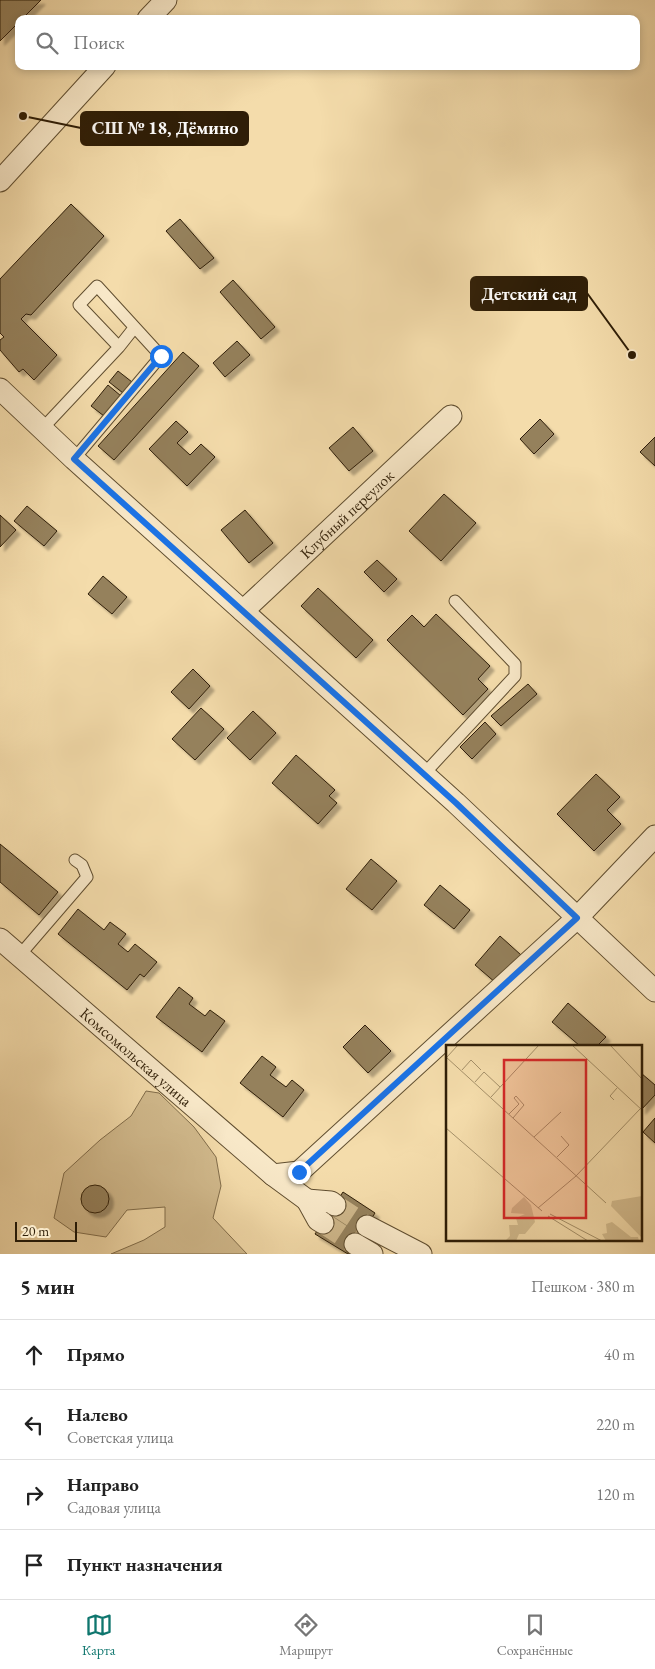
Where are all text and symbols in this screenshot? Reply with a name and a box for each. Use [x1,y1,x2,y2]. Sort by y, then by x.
search box [15,15,640,70]
icon: search [33,29,61,57]
text: Поиск [73,30,125,55]
callout: СШ № 18, Дёмино [81,112,248,145]
text: СШ № 18, Дёмино [92,116,238,139]
callout: Детский сад [471,277,587,310]
text: Детский сад [481,282,577,305]
route start [150,345,173,368]
street label: Клубный переулок [295,465,399,563]
street label: Комсомольская улица [75,1003,197,1112]
inset map [446,1045,642,1242]
route end [288,1161,311,1184]
scale bar [15,1219,78,1242]
text: 20 m [22,1222,49,1240]
text: 5 мин [20,1273,75,1300]
text: Пешком · 380 m [531,1276,635,1297]
icon: ahead [20,1341,48,1369]
text: Прямо [67,1342,125,1367]
text: 40 m [604,1344,635,1365]
text: Налево [67,1402,128,1427]
icon: left [20,1411,48,1439]
text: 220 m [596,1414,635,1435]
text: Советская улица [67,1427,174,1448]
text: Направо [67,1472,139,1497]
icon: right [20,1481,48,1509]
text: 120 m [596,1484,635,1505]
text: Садовая улица [67,1497,161,1518]
icon: arrive [20,1551,48,1579]
text: Пункт назначения [67,1552,223,1577]
tab: Карта [82,1611,115,1659]
tab: Маршрут [279,1611,333,1659]
tab: Сохранённые [497,1611,573,1659]

